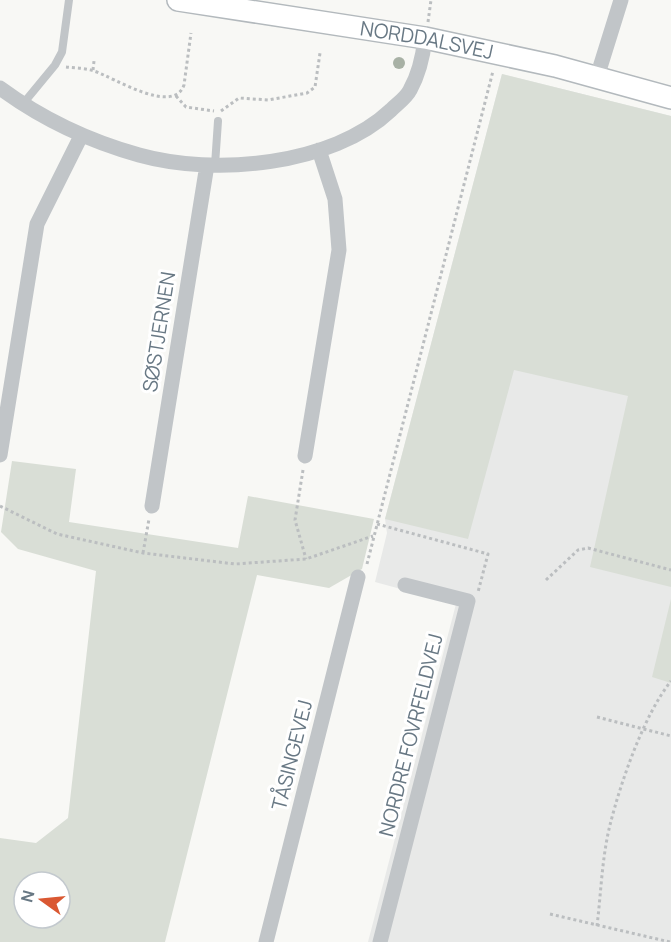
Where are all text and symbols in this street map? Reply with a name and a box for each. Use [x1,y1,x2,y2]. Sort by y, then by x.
street label: NORDDALSVEJ [358,14,496,65]
street label: SØSTJERNEN [136,270,181,394]
street label: NORDRE FOVRFELDVEJ [372,631,449,839]
street label: TÅSINGEVEJ [265,697,318,813]
north arrow [12,870,72,930]
text: N [15,888,40,905]

